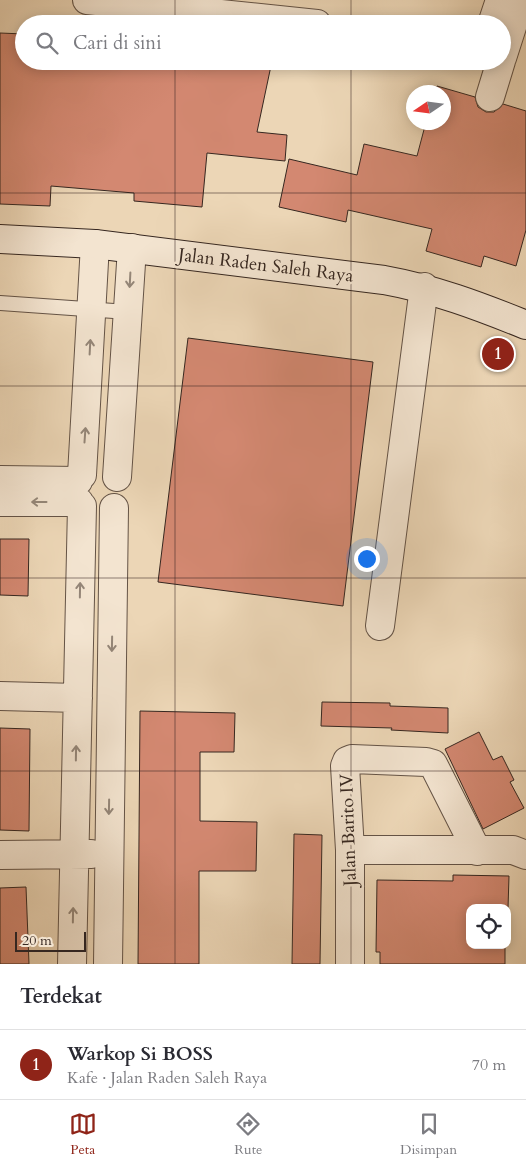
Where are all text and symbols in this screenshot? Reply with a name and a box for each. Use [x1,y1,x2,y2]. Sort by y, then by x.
search box [15,15,511,70]
icon: search [33,29,61,57]
text: Cari di sini [73,30,162,56]
north arrow [406,85,451,130]
street label: Jalan Raden Saleh Raya [174,242,355,289]
one-way arrow [125,271,134,287]
pin: 1 [482,335,514,373]
one-way arrow [86,339,95,355]
one-way arrow [80,428,89,444]
one-way arrow [32,497,48,507]
your location [354,546,380,572]
one-way arrow [75,583,85,599]
one-way arrow [107,636,117,652]
one-way arrow [72,745,81,761]
street label: Jalan Barito IV [334,773,363,890]
one-way arrow [104,798,114,814]
map controls [466,904,511,949]
button: locate [466,904,511,949]
one-way arrow [68,908,78,924]
scale bar [15,929,86,952]
text: 20 m [22,931,52,950]
text: Terdekat [20,982,102,1011]
text: Warkop Si BOSS [67,1041,213,1067]
text: 1 [32,1054,40,1076]
text: 70 m [472,1054,506,1076]
text: Kafe · Jalan Raden Saleh Raya [67,1067,267,1089]
tab: Peta [69,1110,97,1159]
tab: Rute [234,1110,262,1159]
tab: Disimpan [400,1110,457,1159]

